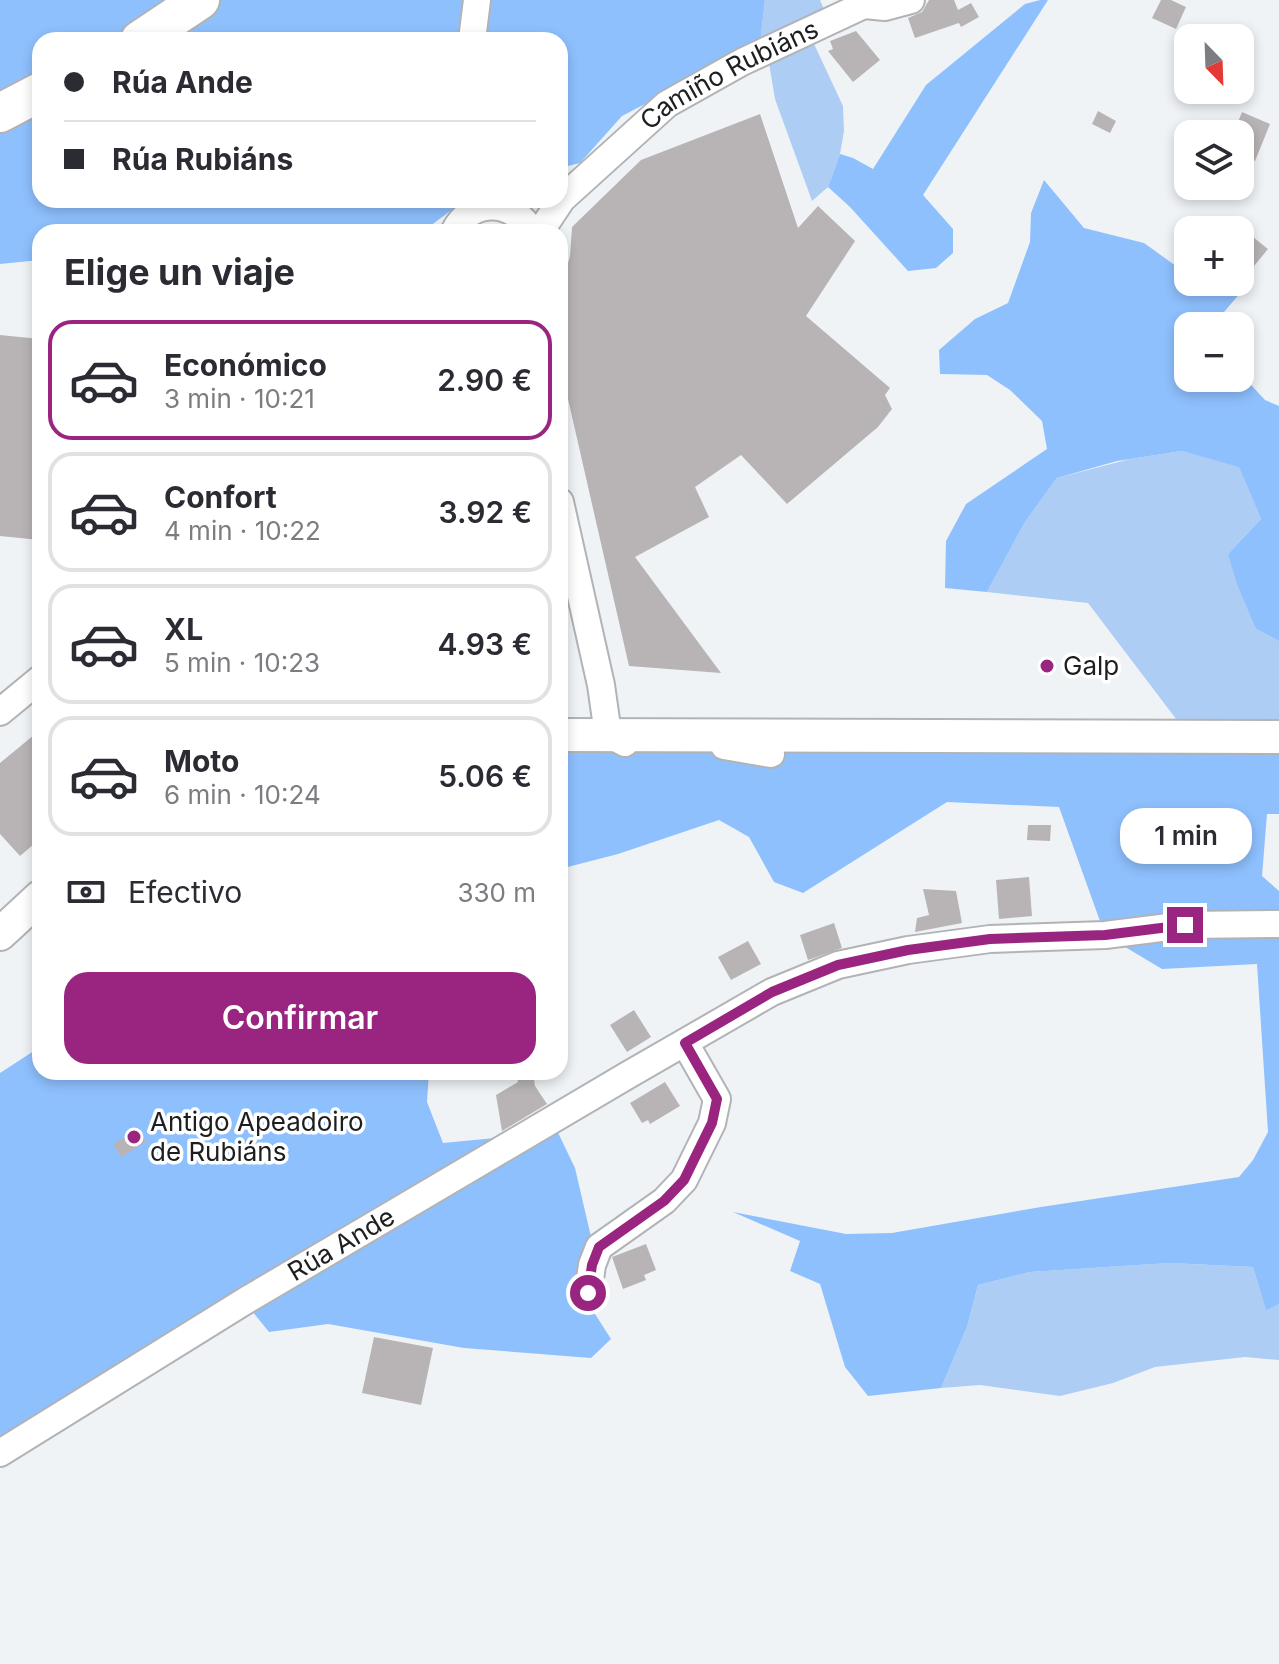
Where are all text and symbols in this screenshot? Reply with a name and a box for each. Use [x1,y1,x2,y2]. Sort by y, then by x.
street label: Camiño Rubiáns [633,13,823,136]
north arrow [1174,24,1254,104]
map controls [1174,24,1254,392]
text: Rúa Ande [112,64,253,100]
button: layers [1174,120,1254,200]
text: Rúa Rubiáns [112,141,293,177]
button: + [1174,216,1254,296]
text: Elige un viaje [64,250,295,294]
button: − [1174,312,1254,392]
icon: car [68,344,140,416]
text: Económico [164,347,327,383]
text: 2.90 € [437,362,532,398]
text: 3 min · 10:21 [164,383,315,414]
icon: car [68,476,140,548]
text: Confort [164,479,277,515]
text: 3.92 € [439,494,532,530]
text: 4 min · 10:22 [164,515,321,546]
icon: car [68,608,140,680]
text: XL [164,611,203,647]
text: 4.93 € [438,626,532,662]
text: 5 min · 10:23 [164,647,320,678]
place label: Galp [1063,650,1119,681]
marker: Galp [1038,657,1056,675]
icon: car [68,740,140,812]
text: Moto [164,743,239,779]
text: 5.06 € [438,758,532,794]
text: 6 min · 10:24 [164,779,321,810]
callout: 1 min [1119,809,1251,865]
text: 1 min [1154,820,1218,851]
icon: cash [64,870,108,914]
text: Efectivo [128,874,242,910]
text: 330 m [457,877,536,908]
route end [1167,907,1203,943]
button: Confirmar [64,972,536,1064]
place label: Antigo Apeadoiro de Rubiáns [150,1106,364,1167]
marker: Antigo Apeadoiro de Rubiáns [125,1128,143,1146]
street label: Rúa Ande [282,1200,400,1287]
route start [570,1275,606,1311]

